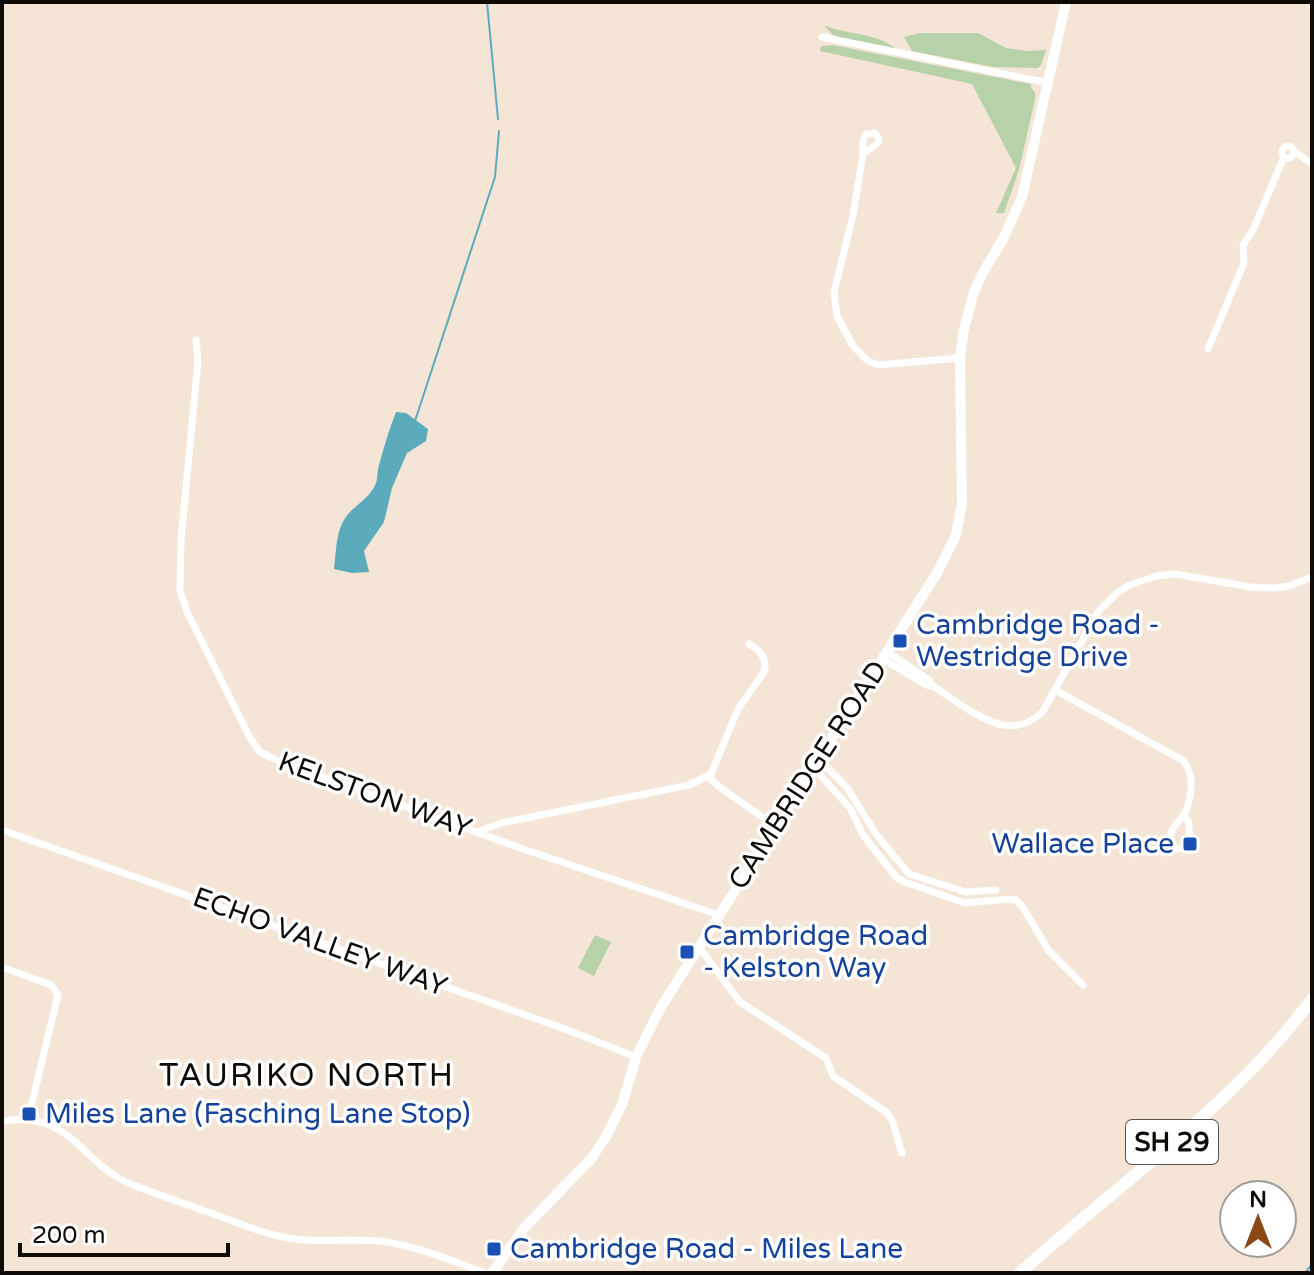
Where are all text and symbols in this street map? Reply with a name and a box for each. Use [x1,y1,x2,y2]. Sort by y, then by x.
place label: Cambridge Road - Westridge Drive [916,608,1160,674]
marker: Cambridge Road - Westridge Drive [891,632,909,650]
street label: CAMBRIDGE ROAD [721,654,895,896]
street label: KELSTON WAY [274,744,476,846]
place label: Wallace Place [991,827,1174,861]
marker: Wallace Place [1181,835,1199,853]
street label: ECHO VALLEY WAY [188,880,452,1004]
place label: Cambridge Road - Kelston Way [703,919,928,985]
marker: Cambridge Road - Kelston Way [678,943,696,961]
district label: TAURIKO NORTH [159,1057,455,1095]
place label: Miles Lane (Fasching Lane Stop) [45,1097,471,1131]
marker: Miles Lane (Fasching Lane Stop) [20,1105,38,1123]
road number: SH 29 [1126,1120,1218,1164]
north arrow [1218,1179,1298,1259]
text: N [1249,1187,1267,1213]
scale bar [20,1207,228,1257]
text: 200 m [32,1221,106,1250]
place label: Cambridge Road - Miles Lane [510,1232,903,1266]
marker: Cambridge Road - Miles Lane [485,1240,503,1258]

